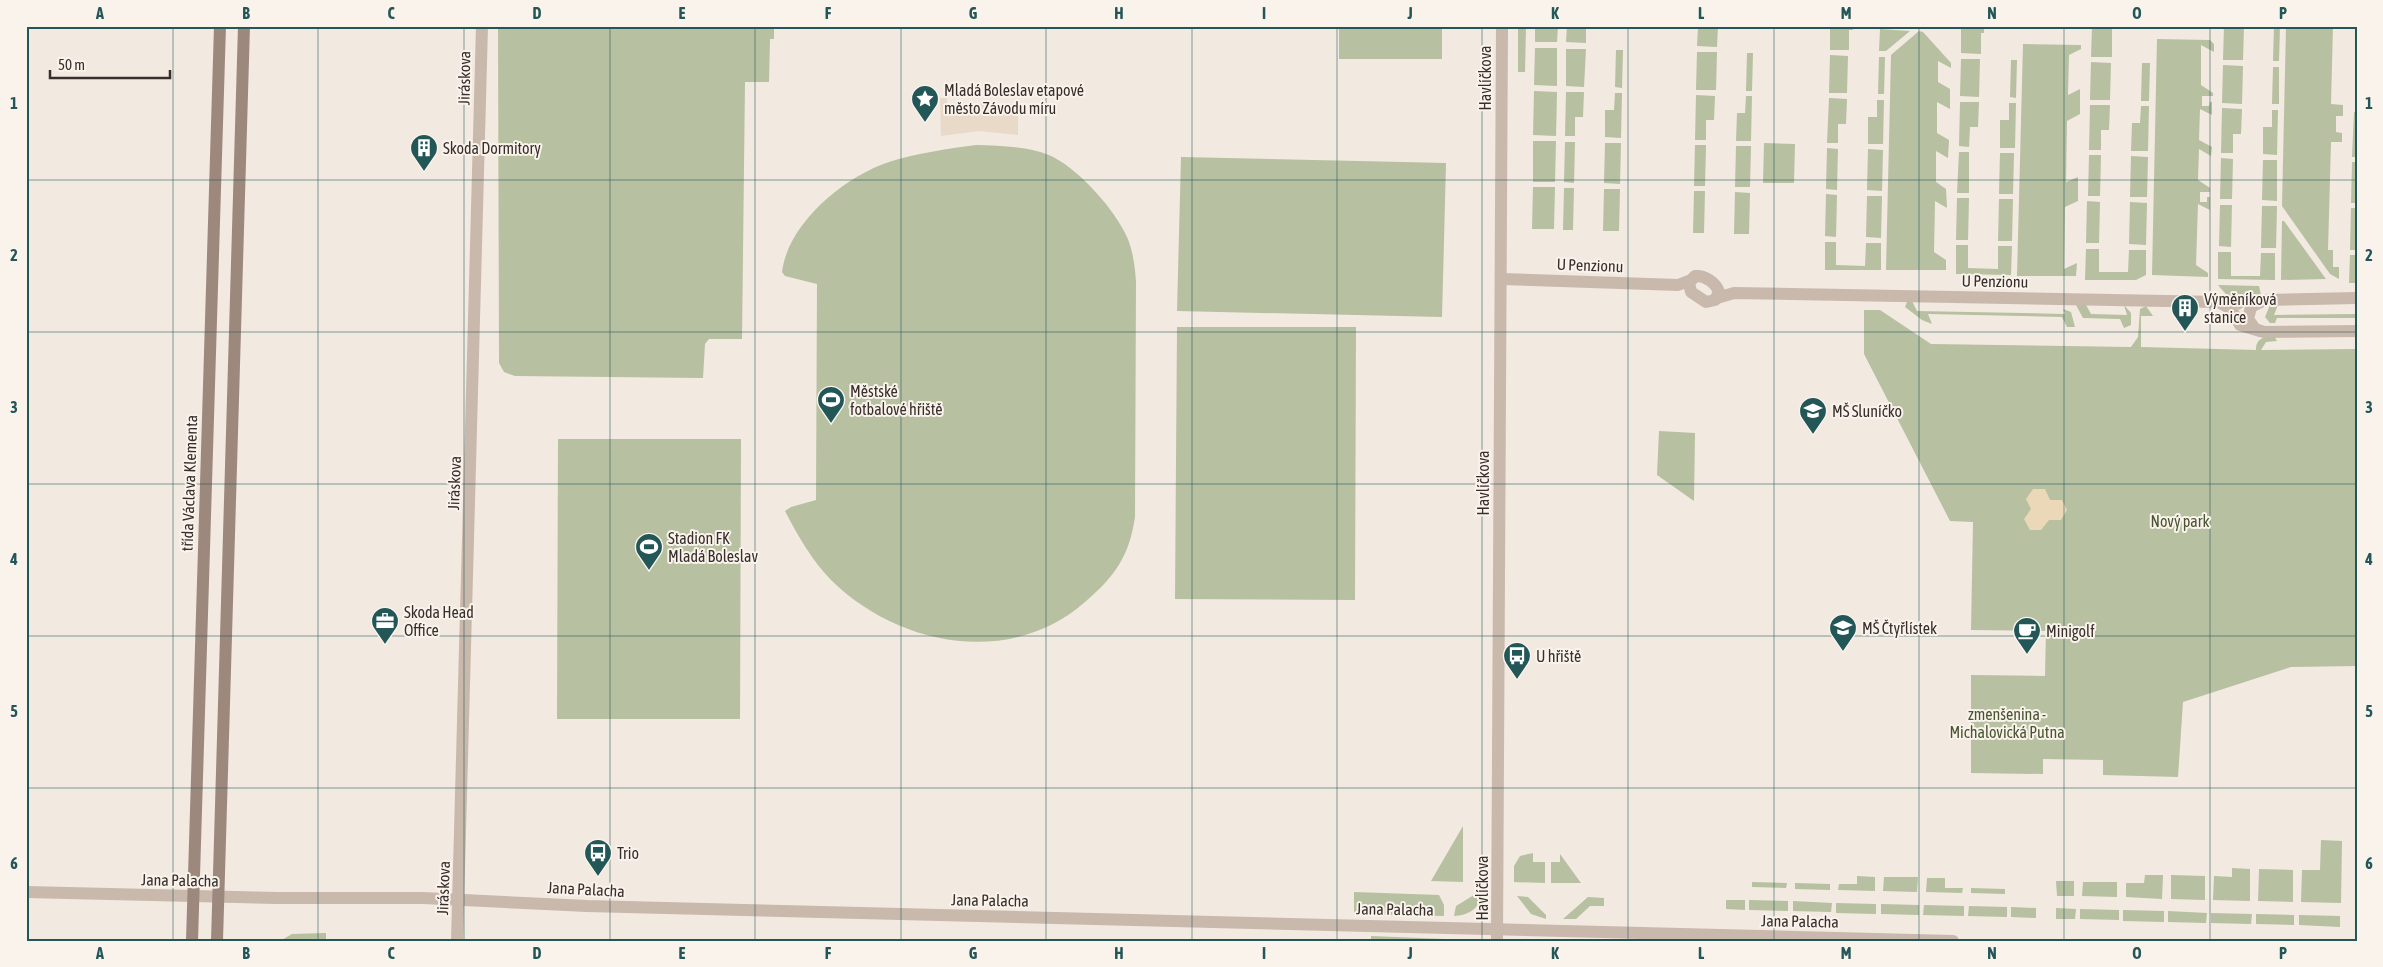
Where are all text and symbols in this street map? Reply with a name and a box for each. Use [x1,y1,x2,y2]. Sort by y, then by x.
text: A [95,4,104,22]
text: B [242,4,250,22]
text: C [387,4,395,22]
text: D [533,4,542,22]
text: E [679,4,686,22]
text: F [825,4,832,22]
text: G [969,4,978,22]
text: H [1114,4,1124,22]
text: I [1262,4,1266,22]
text: J [1406,4,1413,22]
text: K [1551,4,1559,22]
text: L [1698,4,1705,22]
text: M [1841,4,1851,22]
text: N [1987,4,1997,22]
text: O [2132,4,2142,22]
text: P [2279,4,2287,22]
street label: Havlíčkova [1476,45,1494,111]
scale bar [50,48,170,80]
street label: Jiráskova [455,51,473,105]
text: 50 m [58,56,85,73]
place label: Mladá Boleslav etapové město Závodu míru [944,81,1084,117]
place icon: Mladá Boleslav etapové město Závodu míru [910,84,940,123]
text: 1 [10,94,18,112]
text: 1 [2365,94,2373,112]
building icon: Skoda Dormitory [409,133,439,172]
place label: Skoda Dormitory [443,139,541,158]
text: 2 [10,246,18,264]
text: 2 [2365,246,2373,264]
street label: U Penzionu [1556,255,1624,275]
street label: U Penzionu [1961,271,2029,291]
place label: Výměníková stanice [2204,290,2277,326]
building icon: Výměníková stanice [2170,293,2200,332]
place label: Městské fotbalové hřiště [850,382,942,418]
sports icon: Městské fotbalové hřiště [816,385,846,424]
school or university icon: MŠ Sluníčko [1798,396,1828,435]
text: 3 [10,398,18,416]
text: 3 [2365,398,2373,416]
place label: MŠ Sluníčko [1832,402,1902,420]
street label: třída Václava Klementa [178,414,200,552]
street label: Havlíčkova [1474,450,1492,516]
street label: Jiráskova [444,456,464,510]
park label: Nový park [2151,512,2209,531]
place label: Stadion FK Mladá Boleslav [668,529,758,565]
sports icon: Stadion FK Mladá Boleslav [634,532,664,571]
text: 4 [9,550,18,568]
text: 4 [2364,550,2373,568]
place label: Skoda Head Office [404,603,474,639]
office icon: Skoda Head Office [370,606,400,645]
school or university icon: MŠ Čtyřlístek [1828,613,1858,652]
cafe icon: Minigolf [2012,616,2042,655]
place label: MŠ Čtyřlístek [1862,619,1937,638]
place label: Minigolf [2046,622,2095,641]
bus stop icon: U hřiště [1502,641,1532,680]
place label: U hřiště [1536,647,1581,665]
text: 5 [10,702,18,720]
text: 5 [2365,702,2373,720]
park label: zmenšenina - Michalovická Putna [1949,705,2065,741]
bus stop icon: Trio [583,838,613,877]
place label: Trio [617,844,639,862]
text: 6 [10,854,18,872]
text: 6 [2365,854,2373,872]
street label: Havlíčkova [1473,855,1491,921]
street label: Jiráskova [433,861,453,915]
street label: Jana Palacha [141,870,219,890]
street label: Jana Palacha [547,878,625,900]
street label: Jana Palacha [951,890,1029,910]
street label: Jana Palacha [1356,899,1434,919]
street label: Jana Palacha [1761,911,1839,931]
text: A [95,944,104,962]
text: B [242,944,250,962]
text: C [387,944,395,962]
text: D [533,944,542,962]
text: E [679,944,686,962]
text: F [825,944,832,962]
text: G [969,944,978,962]
text: H [1114,944,1124,962]
text: I [1262,944,1266,962]
text: J [1406,944,1413,962]
text: K [1551,944,1559,962]
text: L [1698,944,1705,962]
text: M [1841,944,1851,962]
text: N [1987,944,1997,962]
text: O [2132,944,2142,962]
text: P [2279,944,2287,962]

